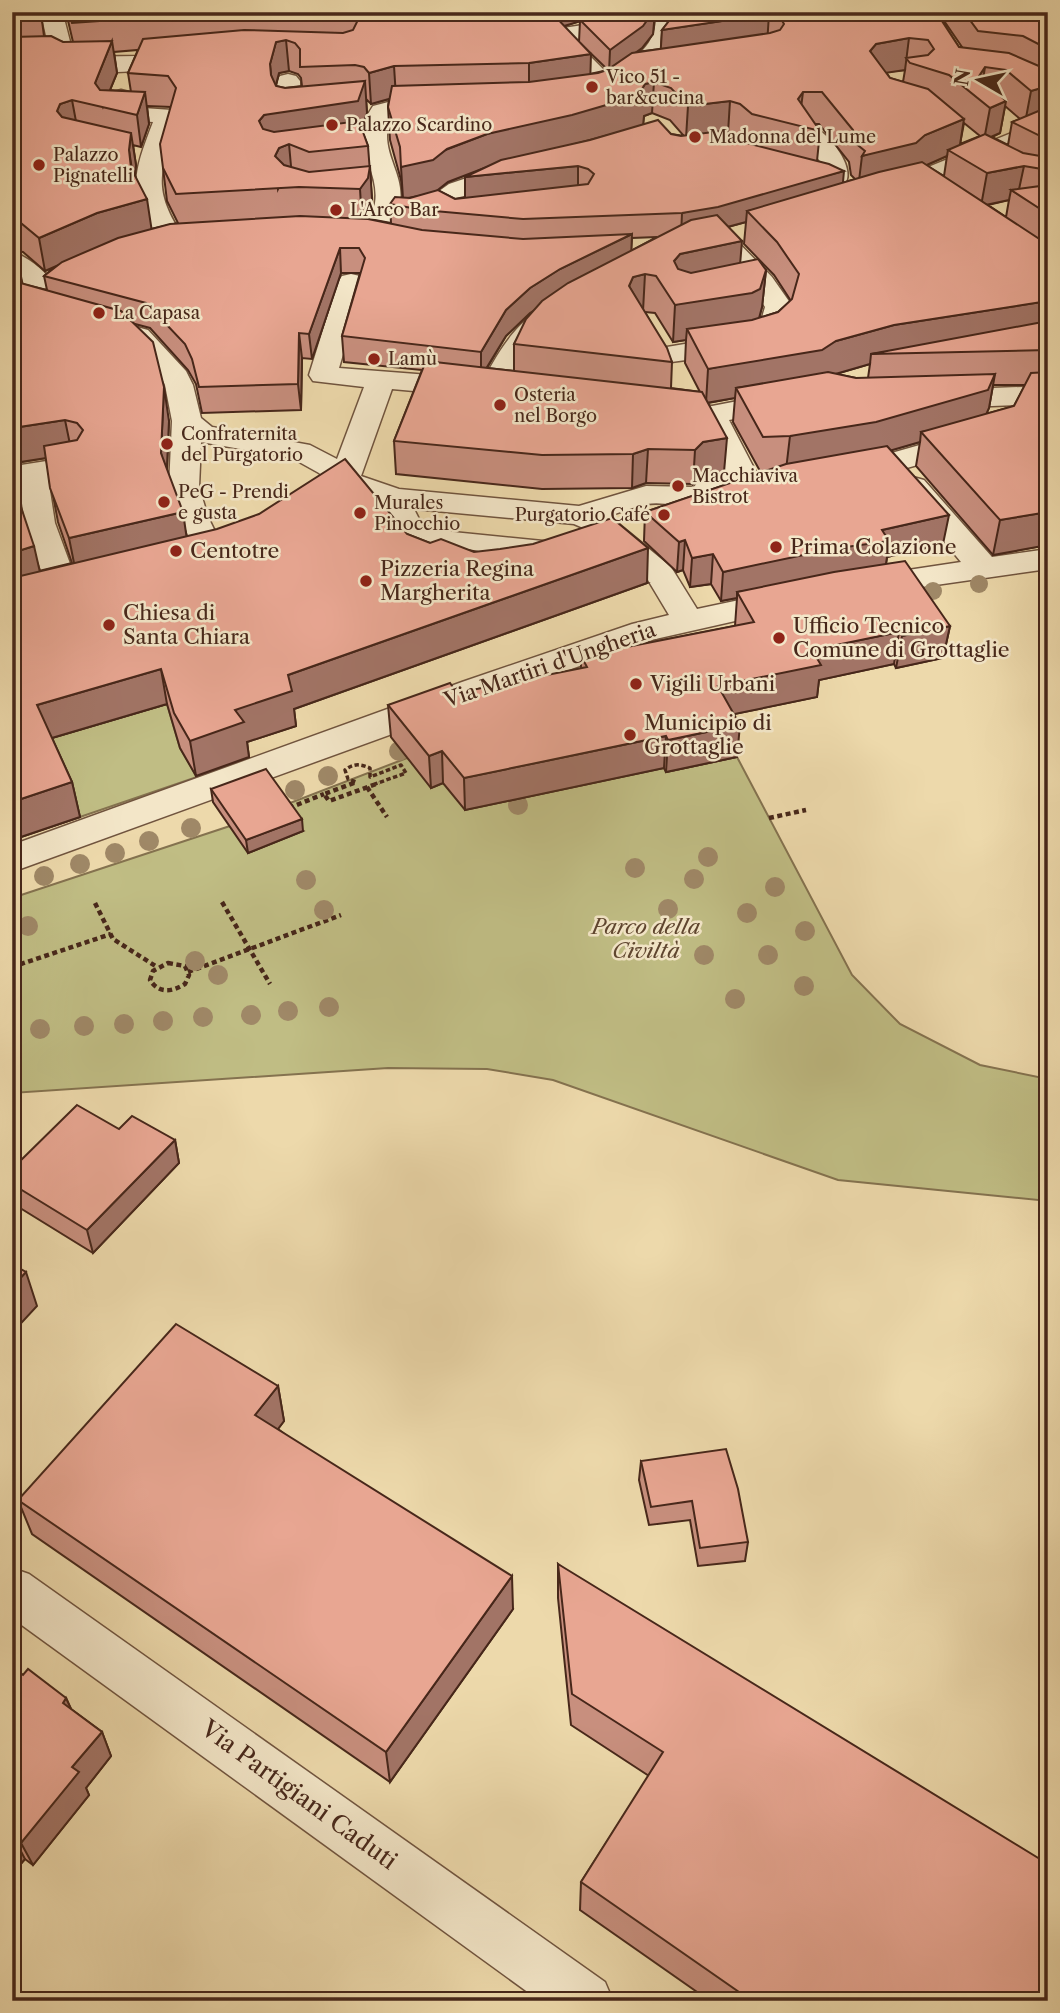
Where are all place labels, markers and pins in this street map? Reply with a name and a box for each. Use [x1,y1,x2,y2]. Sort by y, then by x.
place label: Vico 51 - bar&cucina [605,66,705,109]
marker: Vico 51 - bar&cucina [584,79,600,95]
place label: Palazzo Scardino [346,114,492,136]
marker: Palazzo Scardino [324,117,340,133]
place label: Madonna del Lume [709,126,876,148]
marker: Madonna del Lume [687,129,703,145]
place label: Palazzo Pignatelli [53,144,134,187]
marker: Palazzo Pignatelli [31,157,47,173]
place label: L'Arco Bar [350,199,439,221]
marker: L'Arco Bar [328,202,344,218]
place label: La Capasa [113,302,201,324]
marker: La Capasa [91,305,107,321]
place label: Lamù [388,348,437,370]
marker: Lamù [366,351,382,367]
place label: Osteria nel Borgo [514,384,597,427]
marker: Osteria nel Borgo [492,397,508,413]
place label: Confraternita del Purgatorio [181,423,303,466]
marker: Confraternita del Purgatorio [159,436,175,452]
place label: Macchiaviva Bistrot [692,465,798,508]
marker: Macchiaviva Bistrot [670,478,686,494]
place label: PeG - Prendi e gusta [178,481,289,524]
place label: Murales Pinocchio [374,492,460,535]
marker: PeG - Prendi e gusta [156,494,172,510]
place label: Purgatorio Café [515,504,650,526]
marker: Murales Pinocchio [352,505,368,521]
marker: Purgatorio Café [656,507,672,523]
place label: Prima Colazione [790,534,956,559]
place label: Centotre [190,538,279,563]
marker: Prima Colazione [768,539,784,555]
marker: Centotre [168,543,184,559]
place label: Pizzeria Regina Margherita [380,556,535,605]
marker: Pizzeria Regina Margherita [358,573,374,589]
place label: Chiesa di Santa Chiara [123,600,251,649]
place label: Ufficio Tecnico Comune di Grottaglie [793,613,1010,662]
marker: Chiesa di Santa Chiara [101,617,117,633]
marker: Ufficio Tecnico Comune di Grottaglie [771,630,787,646]
place label: Vigili Urbani [649,671,775,696]
marker: Vigili Urbani [628,676,644,692]
place label: Municipio di Grottaglie [644,710,772,759]
marker: Municipio di Grottaglie [622,727,638,743]

